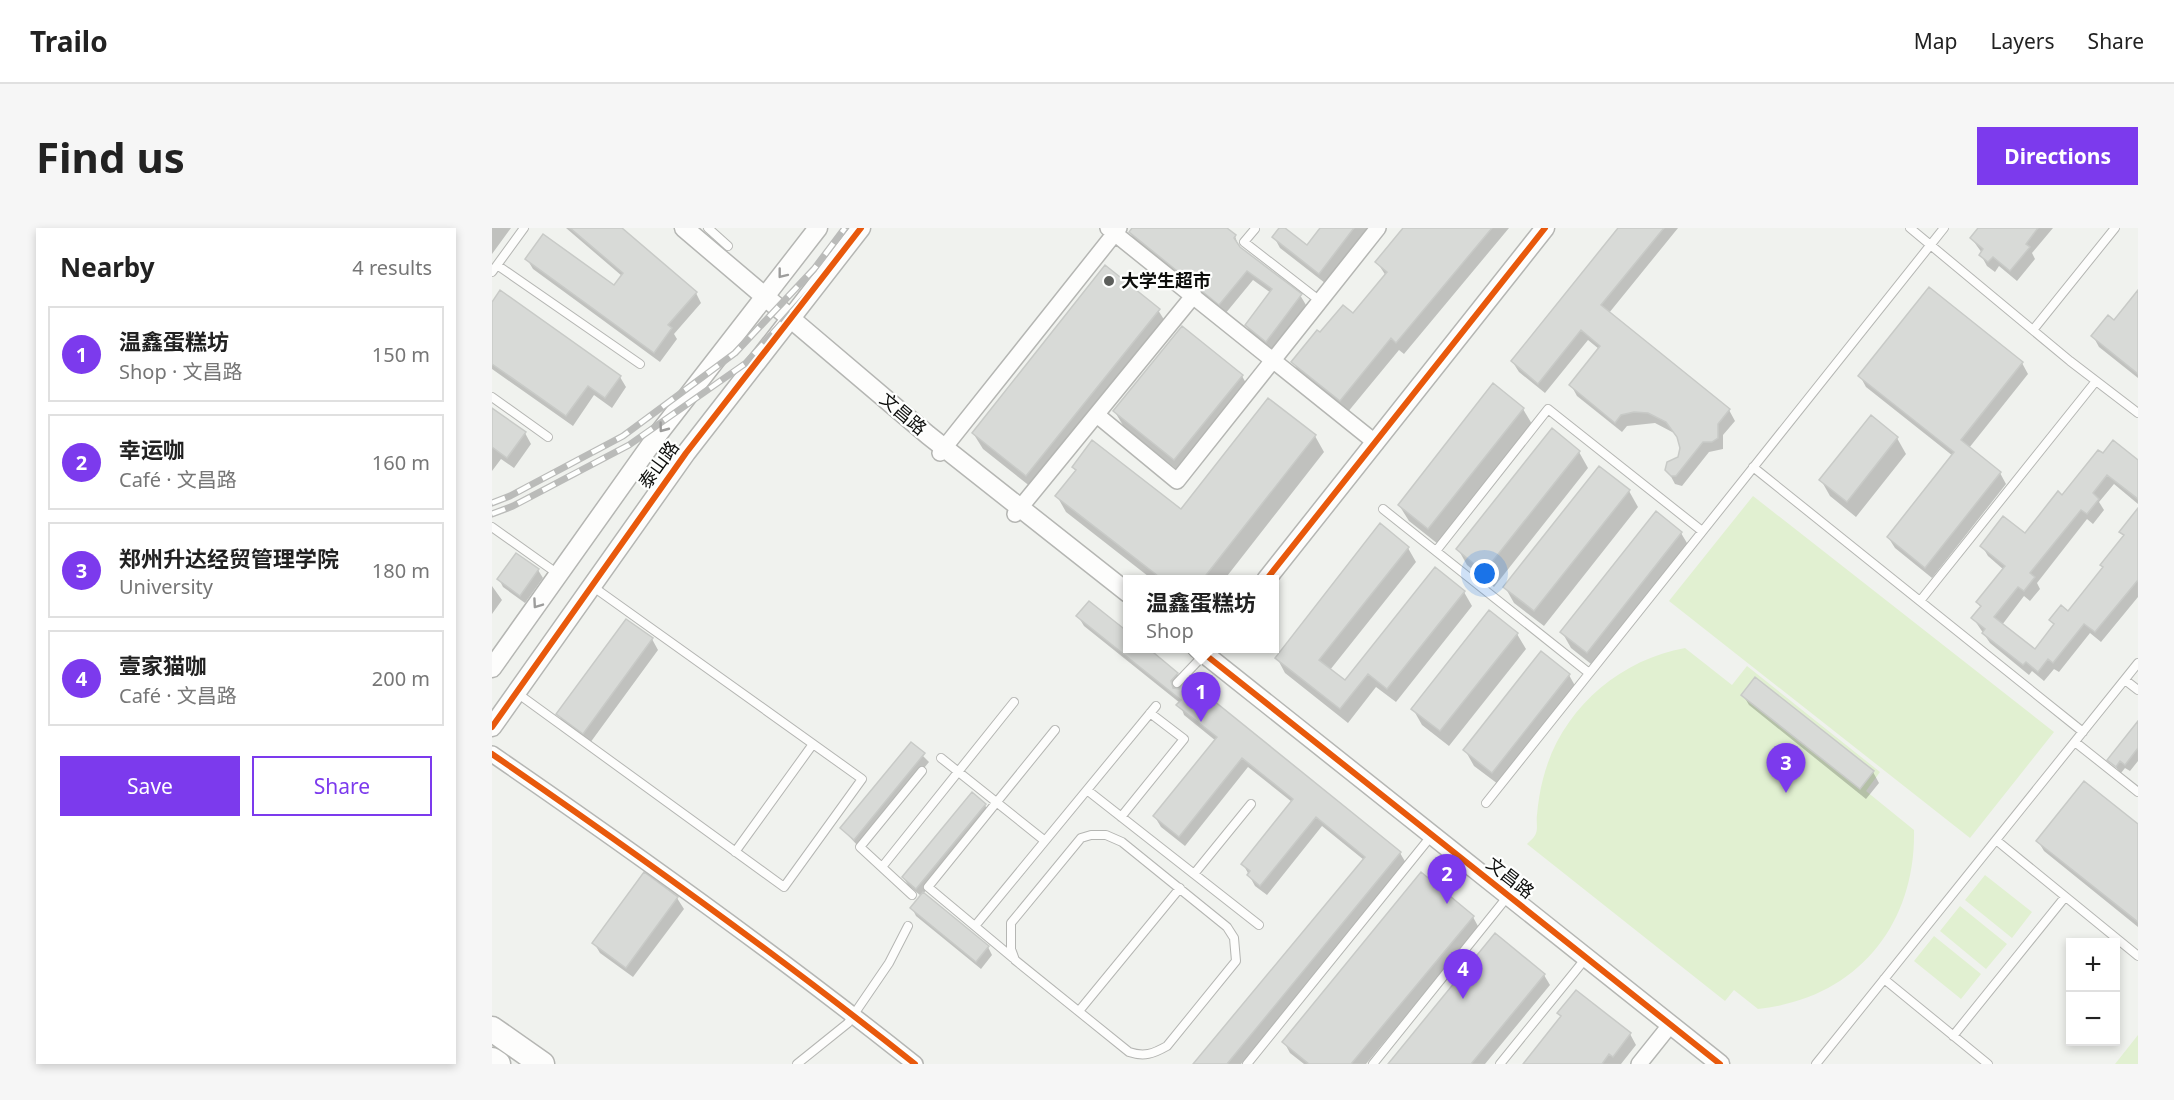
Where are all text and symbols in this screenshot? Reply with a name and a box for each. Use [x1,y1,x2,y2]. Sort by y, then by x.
text: Trailo [30,22,108,60]
text: Map [1914,27,1958,55]
text: Layers [1991,27,2055,55]
text: Share [2088,27,2144,55]
button: Directions [1977,127,2138,185]
text: Find us [36,128,185,185]
text: Nearby [60,249,155,285]
text: 4 results [352,254,432,281]
one-way arrow [779,267,790,278]
place label: 大学生超市 [1121,268,1211,292]
marker: 大学生超市 [1102,274,1116,288]
text: 温鑫蛋糕坊 [119,326,229,356]
text: 1 [76,341,87,368]
text: 150 m [372,341,430,368]
text: Shop · 文昌路 [119,358,243,385]
street label: 文昌路 [875,387,932,440]
one-way arrow [659,422,670,433]
text: 幸运咖 [119,434,185,464]
street label: 泰山路 [633,436,684,493]
text: 2 [76,449,87,476]
text: 160 m [372,449,430,476]
text: Café · 文昌路 [119,466,237,493]
text: 郑州升达经贸管理学院 [119,543,339,573]
text: 3 [76,557,87,584]
text: 180 m [372,557,430,584]
your location [1470,559,1499,588]
text: University [119,573,213,600]
popup [1123,575,1279,653]
text: 温鑫蛋糕坊 [1146,587,1256,617]
one-way arrow [533,597,544,608]
text: Shop [1146,617,1194,644]
text: 壹家猫咖 [119,650,207,680]
text: 4 [76,665,87,692]
text: 200 m [372,665,430,692]
pin: 1 [1182,672,1220,722]
text: Café · 文昌路 [119,682,237,709]
pin: 3 [1766,744,1806,793]
button: Save [60,756,240,816]
button: Share [252,756,432,816]
street label: 文昌路 [1482,851,1539,903]
pin: 2 [1428,854,1466,904]
map controls [2066,938,2120,1046]
button: + [2066,938,2120,992]
pin: 4 [1444,950,1482,999]
button: − [2066,992,2120,1046]

